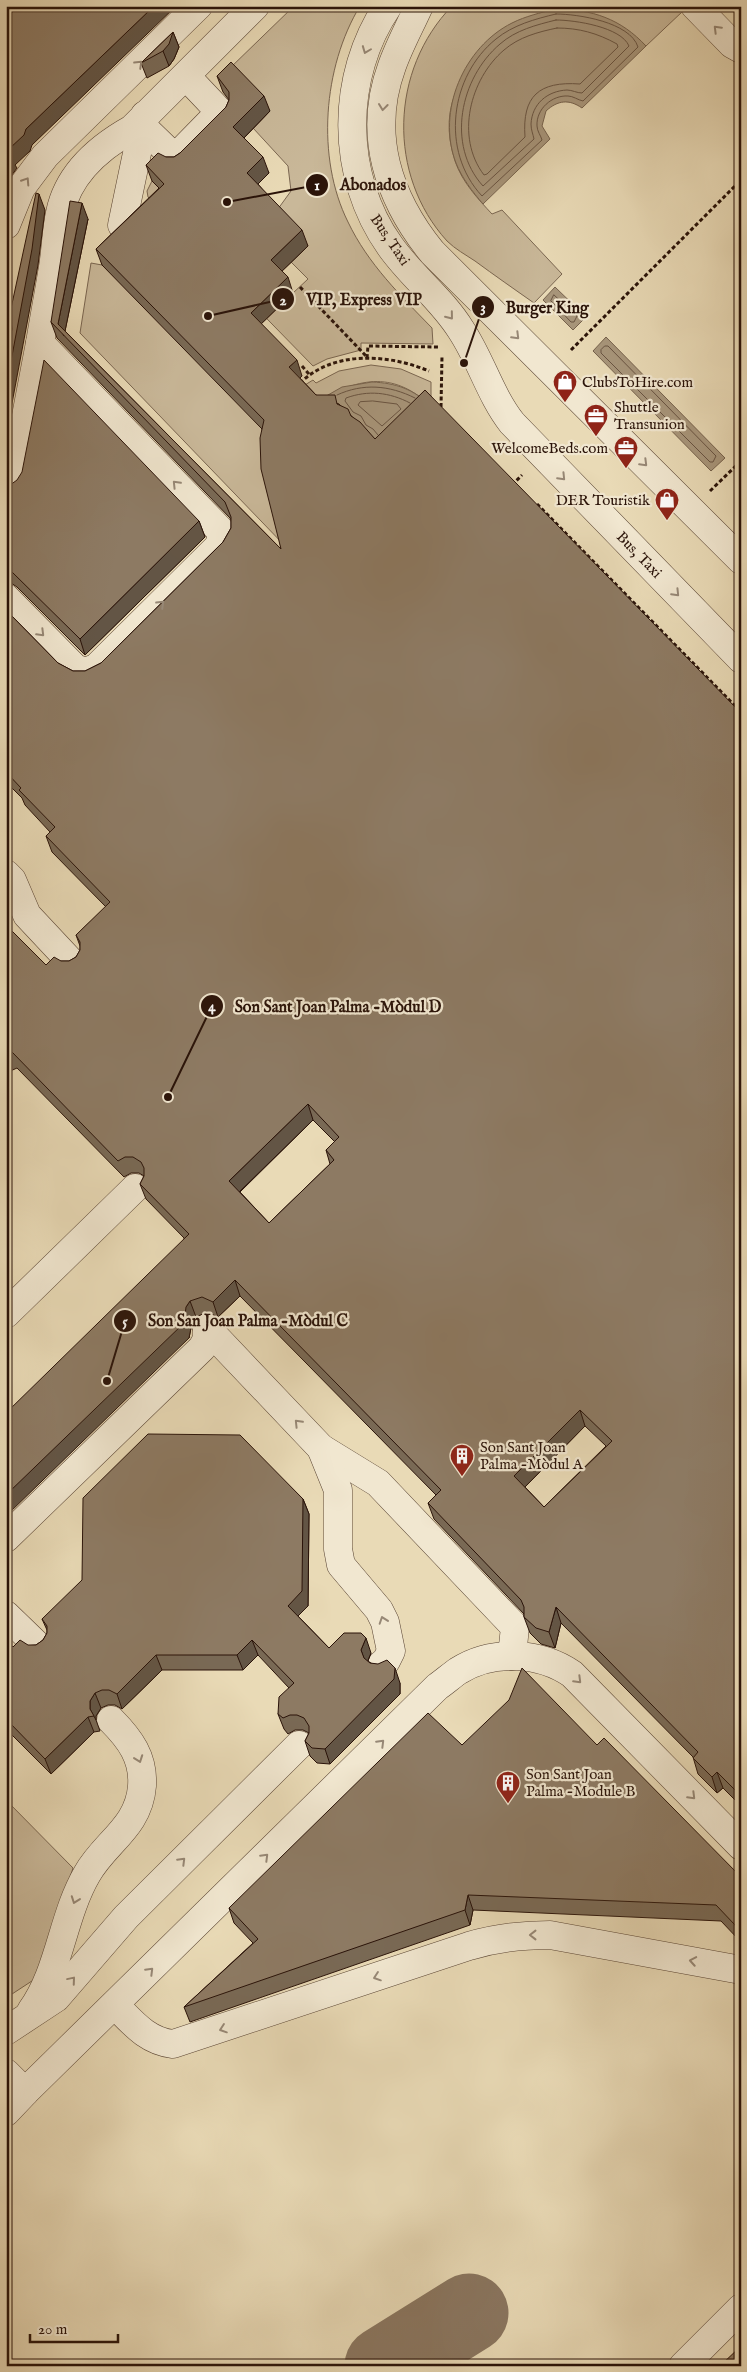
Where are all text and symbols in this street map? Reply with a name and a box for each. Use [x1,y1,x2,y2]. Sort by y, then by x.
one-way arrow [714,25,723,34]
one-way arrow [362,45,372,53]
one-way arrow [133,61,142,70]
one-way arrow [378,103,389,111]
callout: Abonados [305,169,416,200]
text: 1 [314,176,320,195]
text: Abonados [339,176,406,196]
one-way arrow [20,177,29,186]
street label: Bus, Taxi [366,211,414,269]
callout: VIP, Express VIP [271,284,431,315]
text: 2 [279,291,287,310]
text: VIP, Express VIP [305,291,423,311]
callout: Burger King [470,292,598,323]
text: 3 [480,298,486,317]
text: Burger King [505,299,590,319]
one-way arrow [445,310,453,319]
one-way arrow [511,330,520,339]
shop icon: ClubsToHire.com [552,369,578,403]
place label: ClubsToHire.com [582,373,693,392]
place label: Shuttle Transunion [614,398,685,434]
office icon: Shuttle Transunion [583,403,609,437]
office icon: WelcomeBeds.com [613,435,639,469]
place label: WelcomeBeds.com [491,439,608,458]
one-way arrow [638,457,647,466]
one-way arrow [556,471,565,480]
one-way arrow [173,481,182,490]
shop icon: DER Touristik [654,487,680,521]
place label: DER Touristik [556,491,651,510]
street label: Bus, Taxi [612,528,666,582]
one-way arrow [670,587,679,596]
one-way arrow [155,601,164,610]
one-way arrow [35,627,44,636]
callout: Son Sant Joan Palma -Mòdul D [200,991,452,1022]
text: 4 [208,997,216,1016]
text: Son Sant Joan Palma -Mòdul D [235,998,442,1018]
callout: Son San Joan Palma -Mòdul C [113,1305,358,1336]
text: 5 [122,1312,128,1331]
text: Son San Joan Palma -Mòdul C [148,1312,348,1332]
one-way arrow [295,1420,304,1429]
place label: Son Sant Joan Palma -Mòdul A [480,1438,584,1474]
building icon: Son Sant Joan Palma -Mòdul A [449,1443,475,1477]
one-way arrow [379,1616,389,1625]
one-way arrow [572,1675,581,1684]
one-way arrow [375,1740,384,1749]
one-way arrow [133,1755,143,1763]
place label: Son Sant Joan Palma -Module B [526,1765,635,1801]
building icon: Son Sant Joan Palma -Module B [495,1770,521,1804]
one-way arrow [686,1790,695,1799]
one-way arrow [260,1854,269,1863]
one-way arrow [176,1858,185,1867]
one-way arrow [71,1896,81,1904]
one-way arrow [528,1930,536,1940]
one-way arrow [688,1956,697,1966]
one-way arrow [144,1968,153,1977]
one-way arrow [373,1971,381,1981]
one-way arrow [66,1977,75,1986]
one-way arrow [219,2023,227,2033]
scale bar [30,2312,118,2344]
text: 20 m [38,2320,68,2339]

